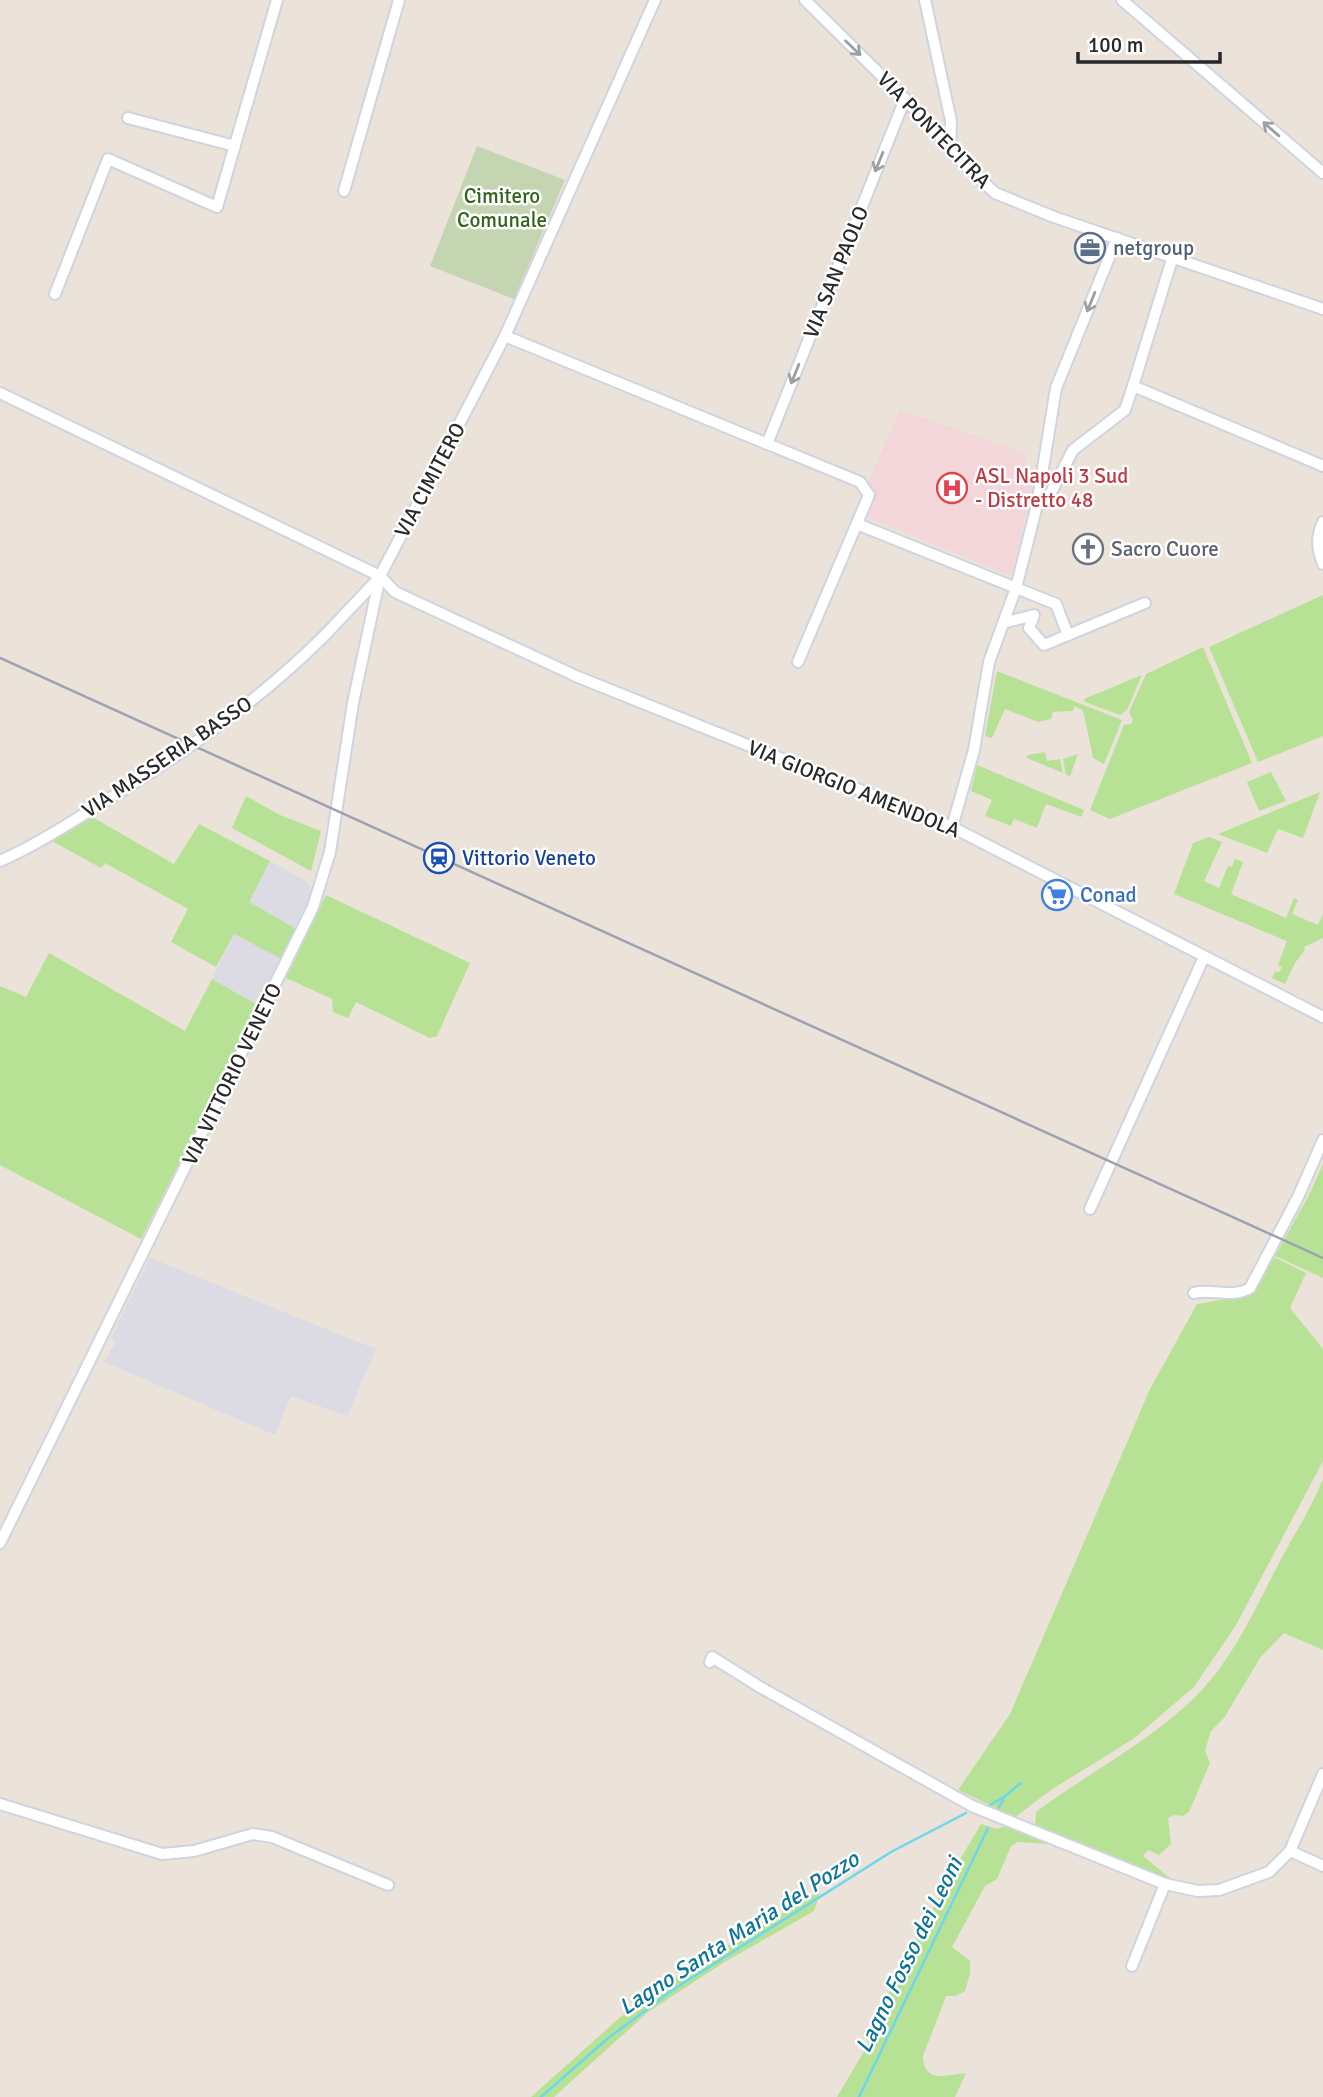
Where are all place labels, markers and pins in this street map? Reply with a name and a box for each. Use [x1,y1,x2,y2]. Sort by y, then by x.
office icon: netgroup [1073,231,1107,265]
place label: netgroup [1113,235,1194,261]
place label: ASL Napoli 3 Sud - Distretto 48 [975,463,1128,513]
hospital icon: ASL Napoli 3 Sud - Distretto 48 [935,471,969,505]
church icon: Sacro Cuore [1071,532,1105,566]
place label: Sacro Cuore [1111,536,1219,562]
station icon: Vittorio Veneto [422,841,456,875]
place label: Vittorio Veneto [462,845,596,871]
supermarket icon: Conad [1040,878,1074,912]
place label: Conad [1080,882,1137,908]

